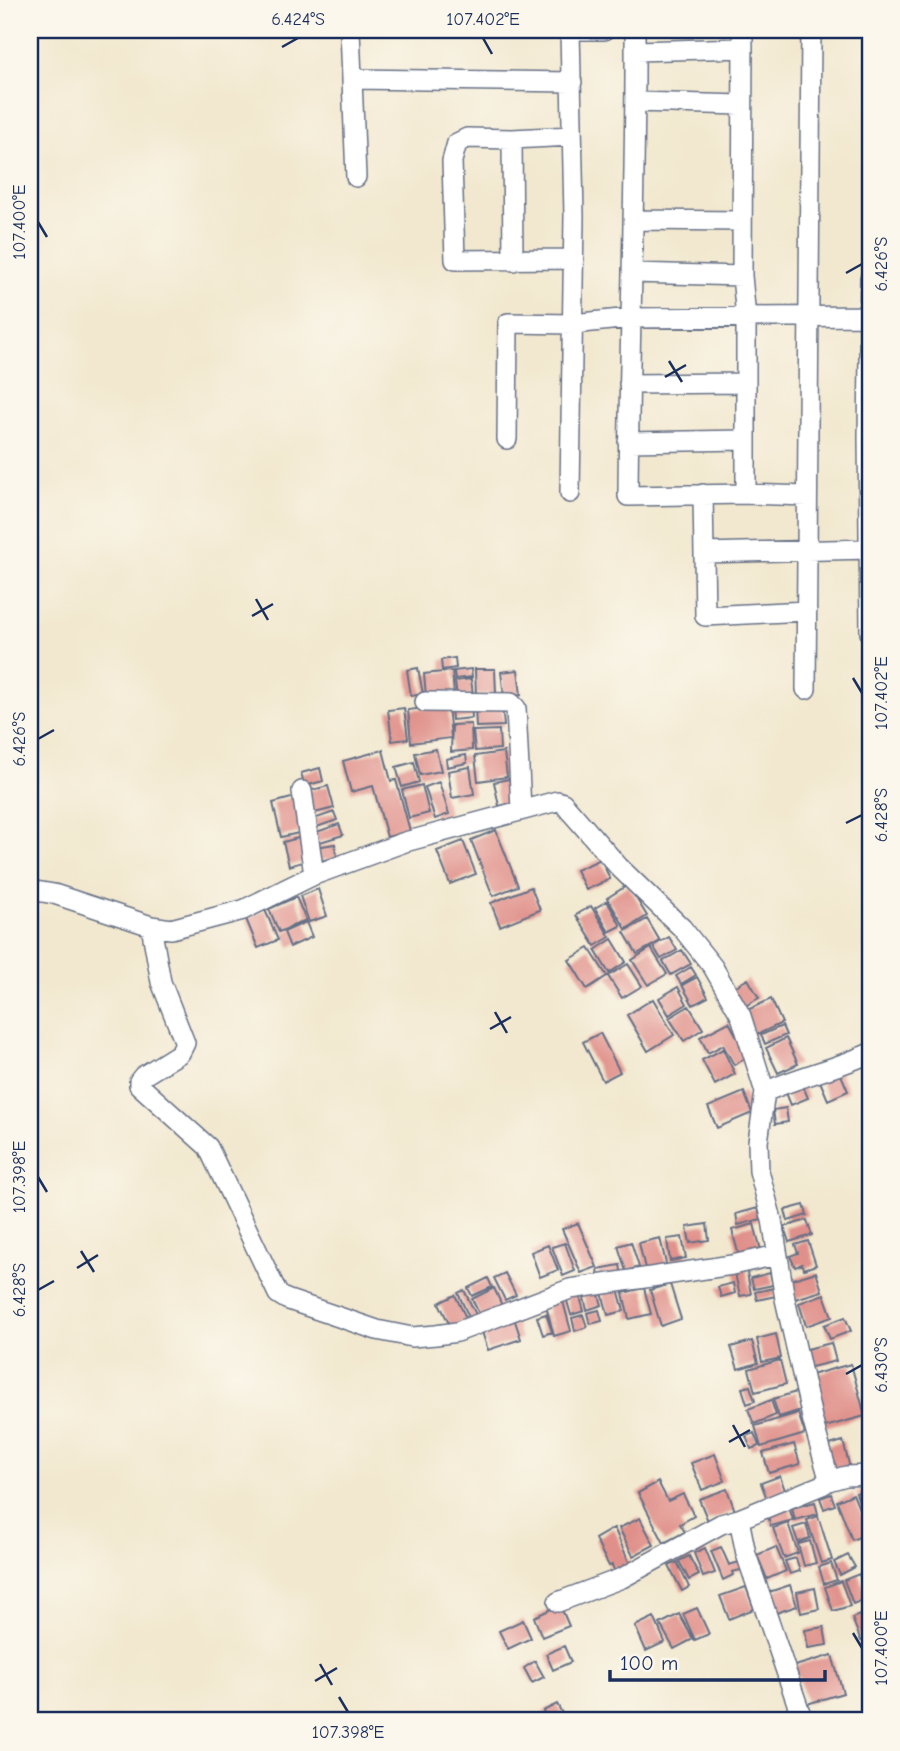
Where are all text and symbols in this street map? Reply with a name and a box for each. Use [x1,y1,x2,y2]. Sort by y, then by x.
text: 6.424°S [271,9,325,30]
text: 107.402°E [446,9,520,30]
text: 107.400°E [9,184,30,260]
text: 6.426°S [871,237,892,291]
text: 107.402°E [871,656,892,730]
text: 6.426°S [9,712,30,766]
text: 6.428°S [871,788,892,842]
text: 107.398°E [9,1141,30,1213]
text: 6.428°S [9,1263,30,1317]
text: 6.430°S [871,1337,892,1393]
text: 107.400°E [871,1610,892,1686]
scale bar [610,1639,825,1683]
text: 100 m [620,1651,678,1675]
text: 107.398°E [312,1722,384,1743]

